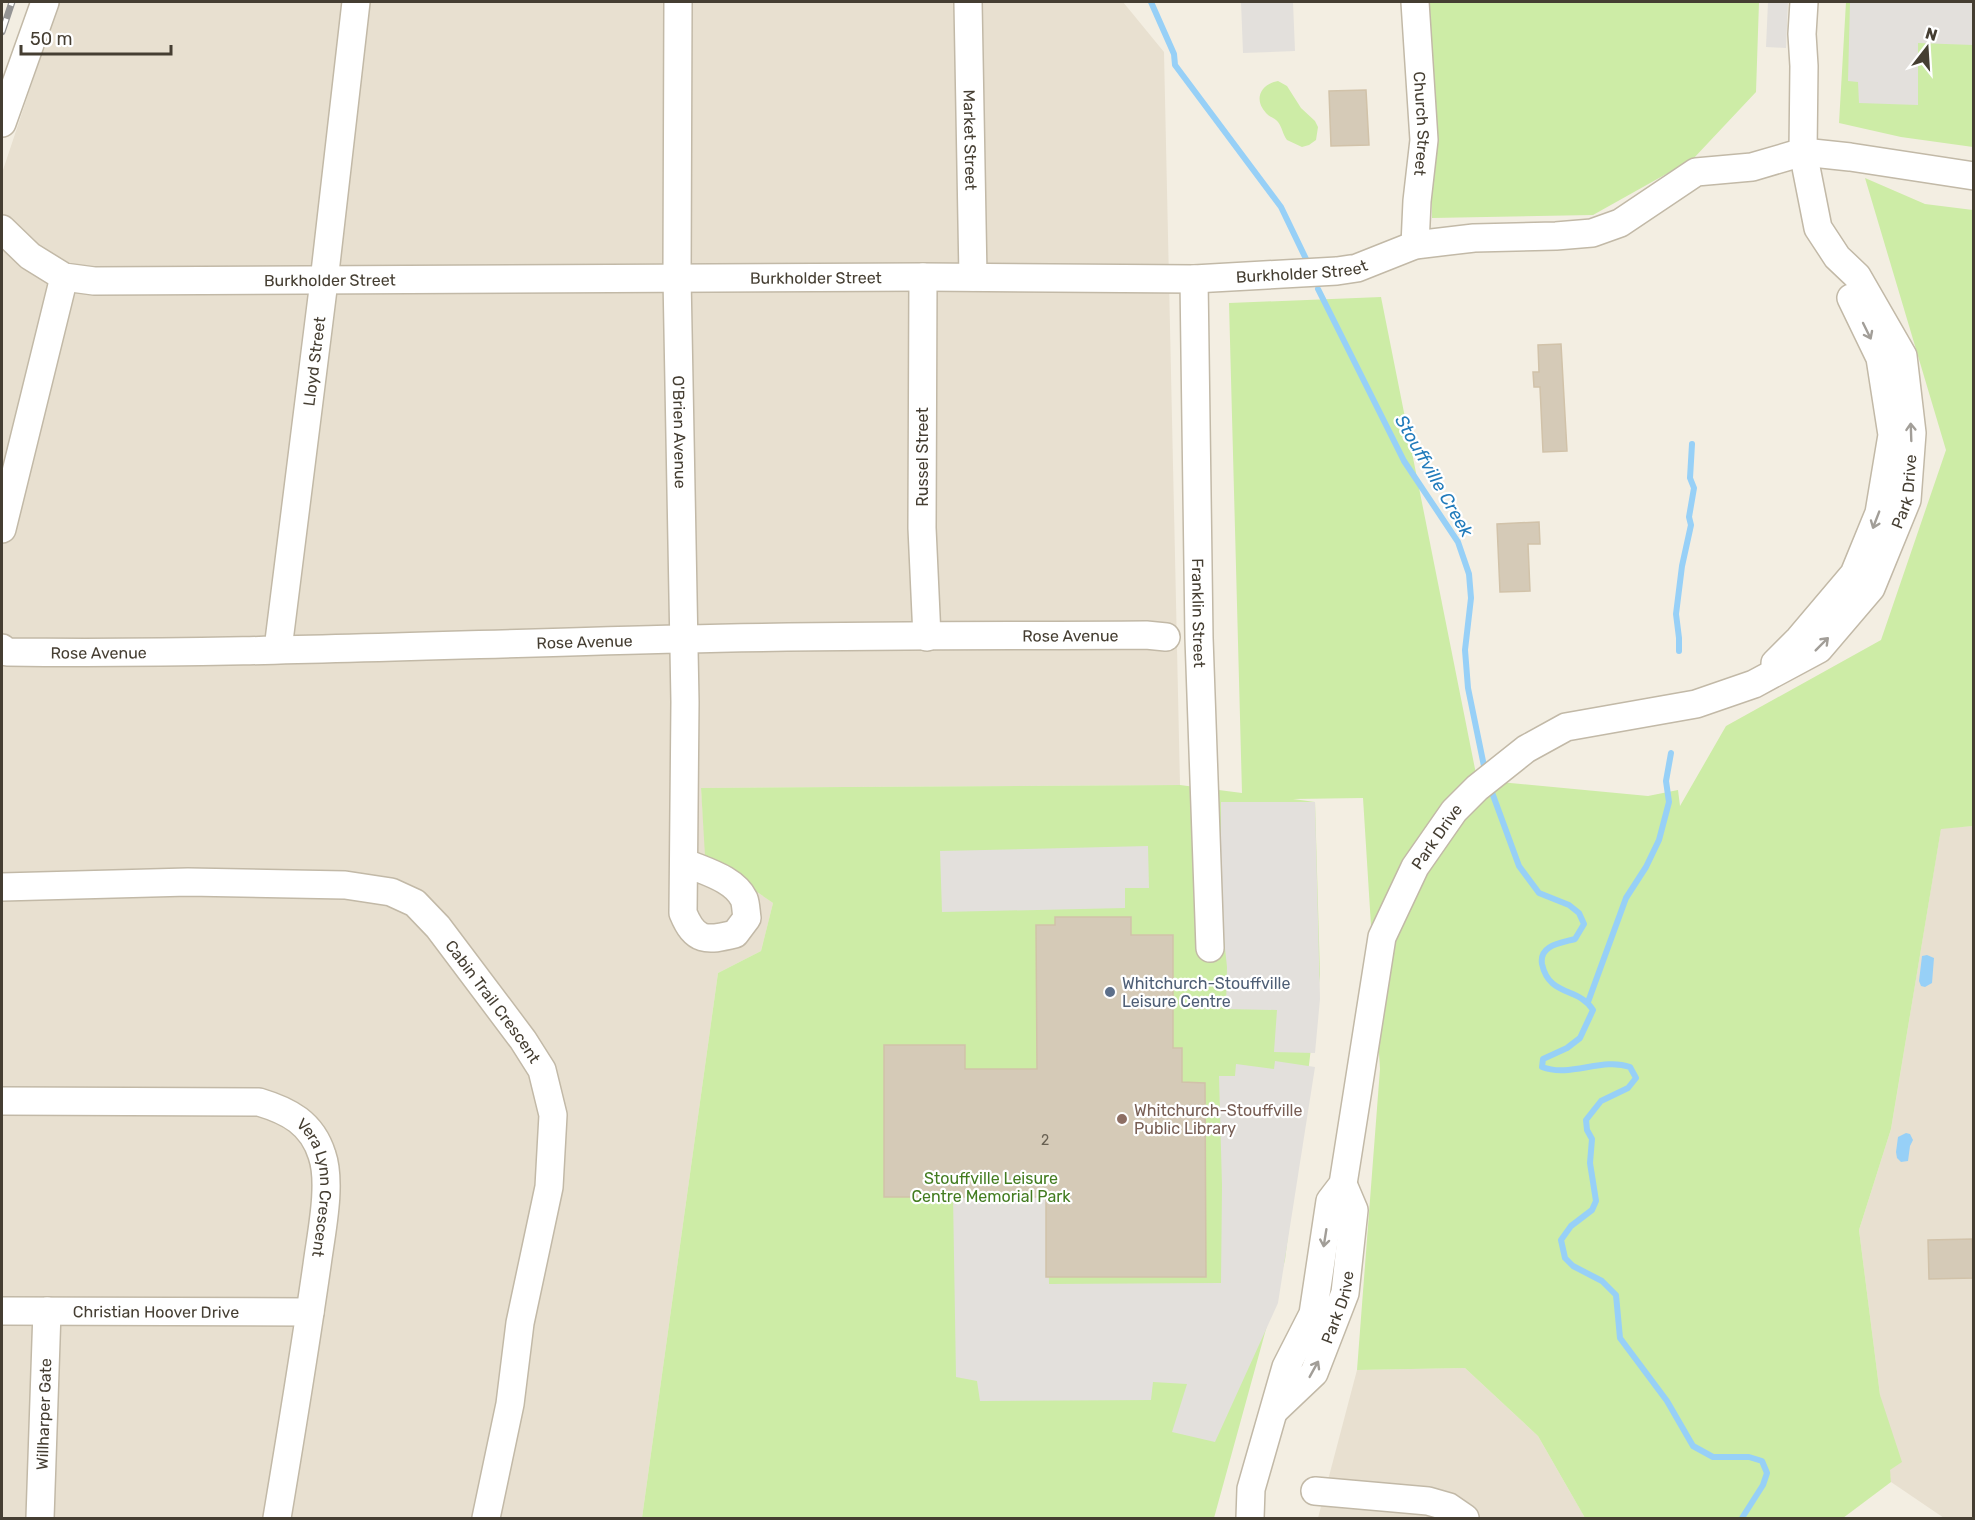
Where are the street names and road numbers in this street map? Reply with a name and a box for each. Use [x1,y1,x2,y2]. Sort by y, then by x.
street label: Church Street [1410,71,1433,177]
street label: Market Street [960,89,980,191]
street label: Burkholder Street [1235,256,1370,287]
street label: Burkholder Street [750,268,882,288]
street label: Burkholder Street [264,271,396,290]
street label: Lloyd Street [299,315,329,407]
street label: O'Brien Avenue [669,375,690,489]
street label: Russel Street [913,407,932,507]
street label: Park Drive [1887,454,1920,531]
street label: Franklin Street [1188,558,1209,668]
street label: Rose Avenue [1022,626,1119,646]
street label: Rose Avenue [536,631,633,653]
street label: Rose Avenue [50,643,147,663]
street label: Park Drive [1407,800,1466,873]
street label: Cabin Trail Crescent [441,937,544,1067]
street label: Vera Lynn Crescent [293,1114,335,1258]
street label: Park Drive [1317,1270,1357,1346]
street label: Christian Hoover Drive [73,1302,239,1322]
street label: Willharper Gate [33,1358,55,1470]

